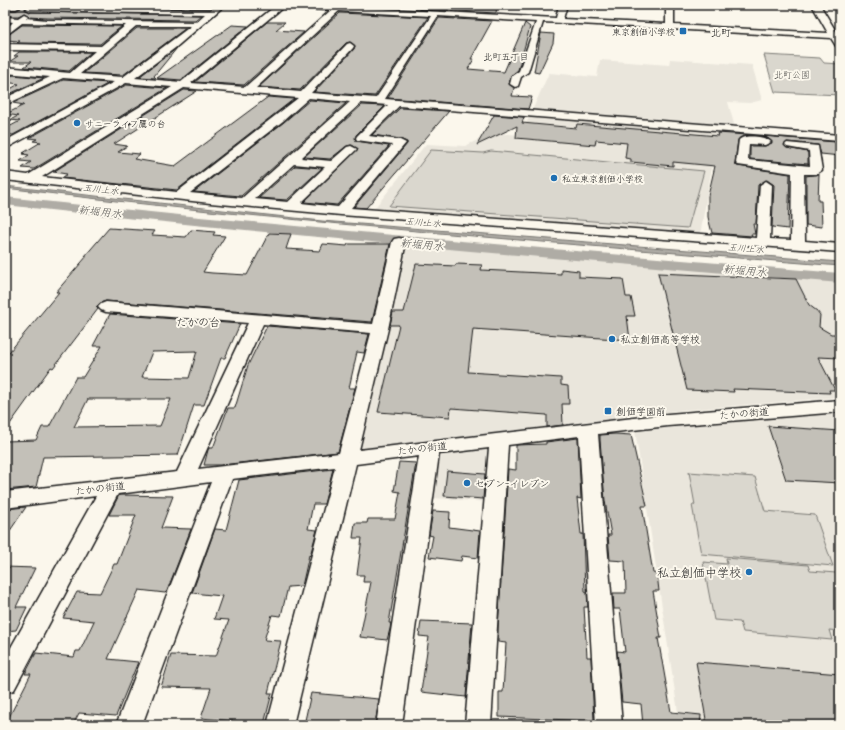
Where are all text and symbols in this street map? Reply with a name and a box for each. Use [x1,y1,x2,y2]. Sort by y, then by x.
district label: 北町 [711,25,731,39]
place label: 東京創価小学校 [612,26,675,37]
marker: 東京創価小学校 [678,26,688,36]
district label: 北町五丁目 [483,51,529,62]
park label: 北町公園 [774,69,810,80]
marker: サニーライフ鷹の台 [72,118,82,128]
place label: サニーライフ鷹の台 [85,118,165,129]
marker: 私立東京創価小学校 [549,173,559,183]
place label: 私立東京創価小学校 [562,173,643,184]
water label: 玉川上水 [83,182,119,196]
water label: 新堀用水 [77,201,123,221]
water label: 玉川上水 [405,215,441,229]
water label: 新堀用水 [399,235,445,253]
water label: 玉川上水 [728,241,764,255]
water label: 新堀用水 [722,261,768,279]
district label: たかの台 [176,314,220,329]
place label: 私立創価高等学校 [620,332,700,346]
marker: 私立創価高等学校 [607,334,617,344]
place label: 創価学園前 [616,404,666,418]
street label: たかの街道 [718,404,770,422]
marker: 創価学園前 [603,406,613,416]
street label: たかの街道 [396,438,448,458]
place label: セブン-イレブン [475,476,549,490]
street label: たかの街道 [74,478,126,498]
marker: セブン-イレブン [462,478,472,488]
place label: 私立創価中学校 [657,564,741,580]
marker: 私立創価中学校 [744,567,754,577]

